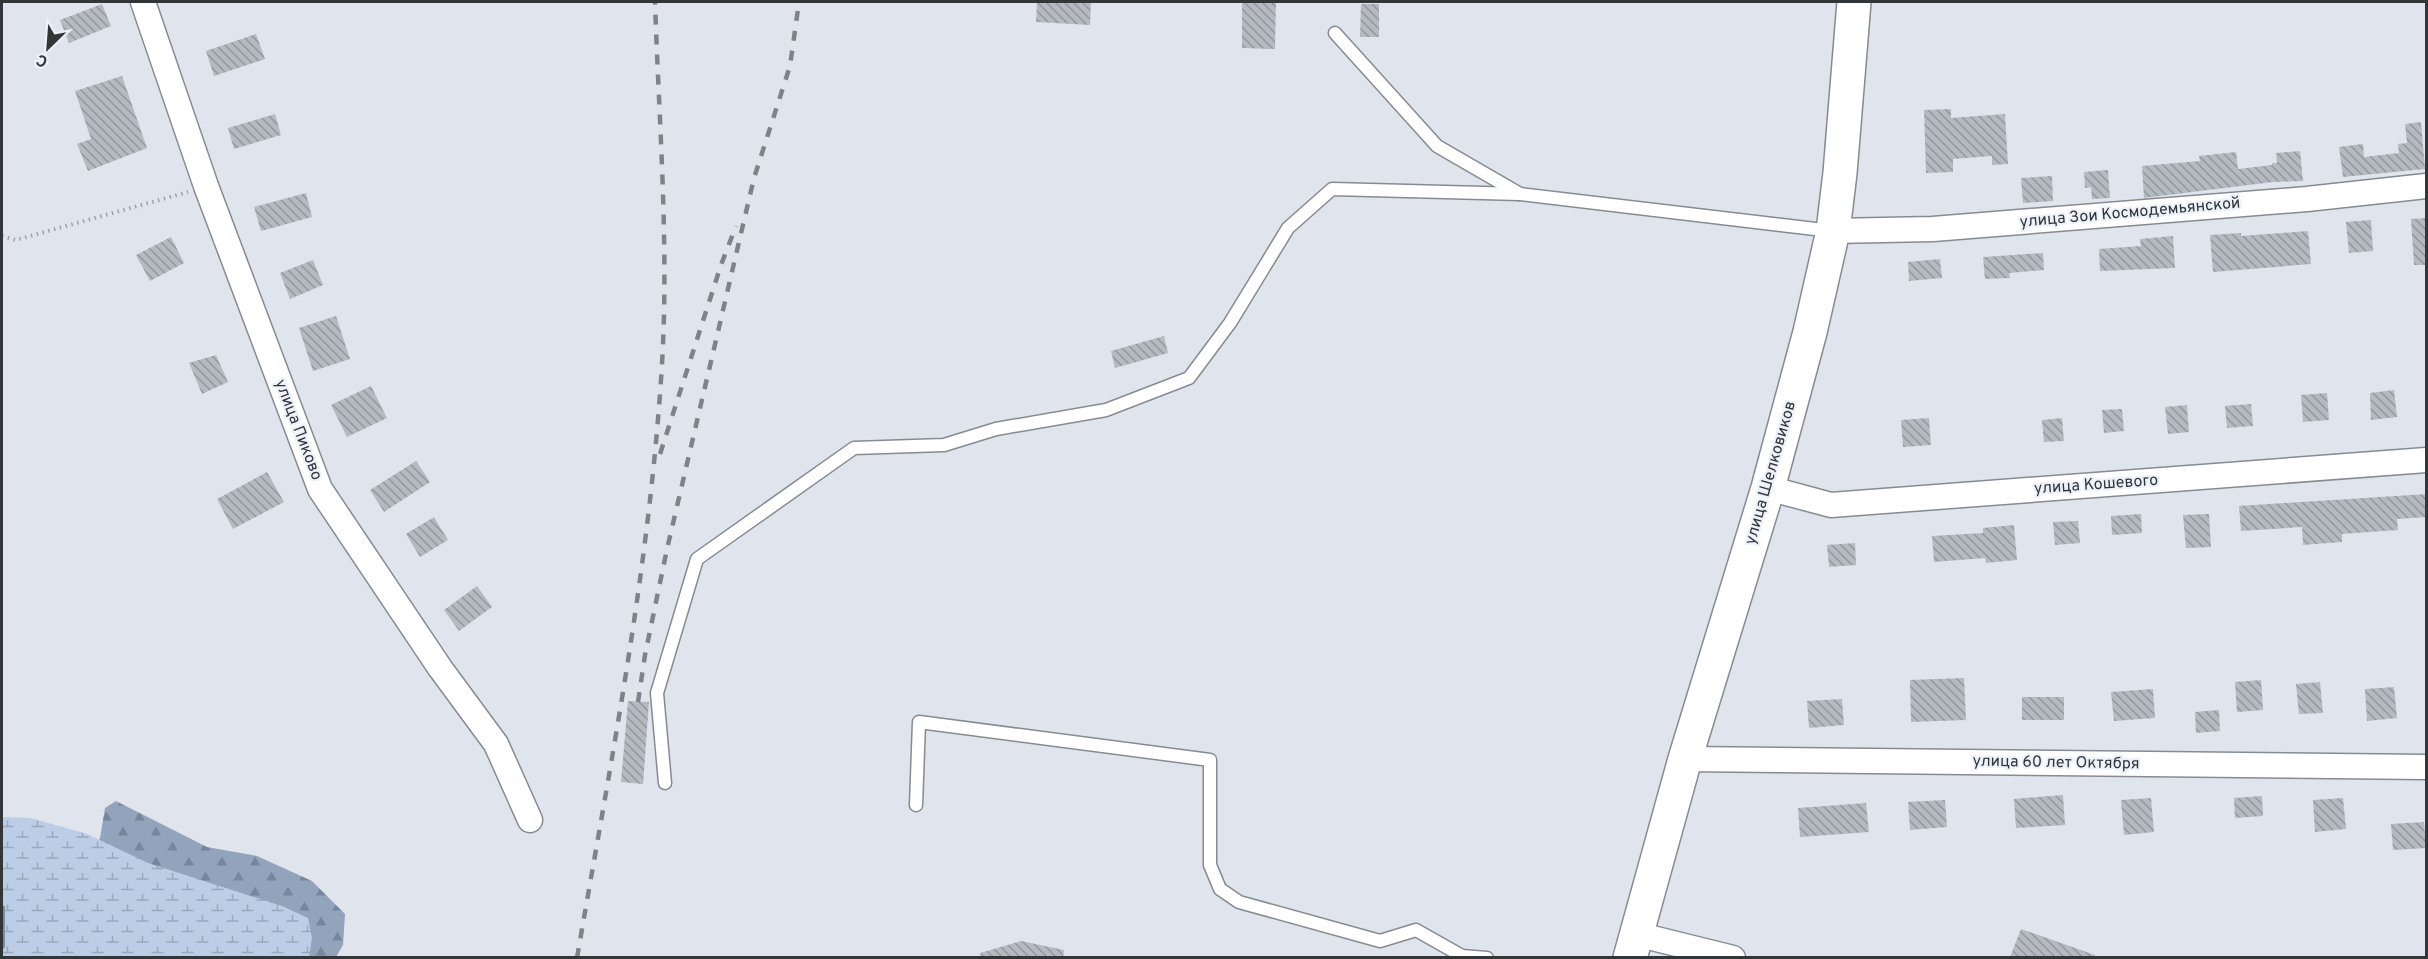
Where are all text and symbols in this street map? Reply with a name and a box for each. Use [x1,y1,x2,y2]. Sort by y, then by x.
north arrow [18,18,78,78]
text: С [34,49,51,71]
street label: улица Зои Космодемьянской [2019,193,2241,233]
street label: улица Пиково [270,377,326,483]
street label: улица Шелковиков [1741,399,1801,547]
street label: улица Кошевого [2033,471,2159,499]
street label: улица 60 лет Октября [1972,752,2140,774]

